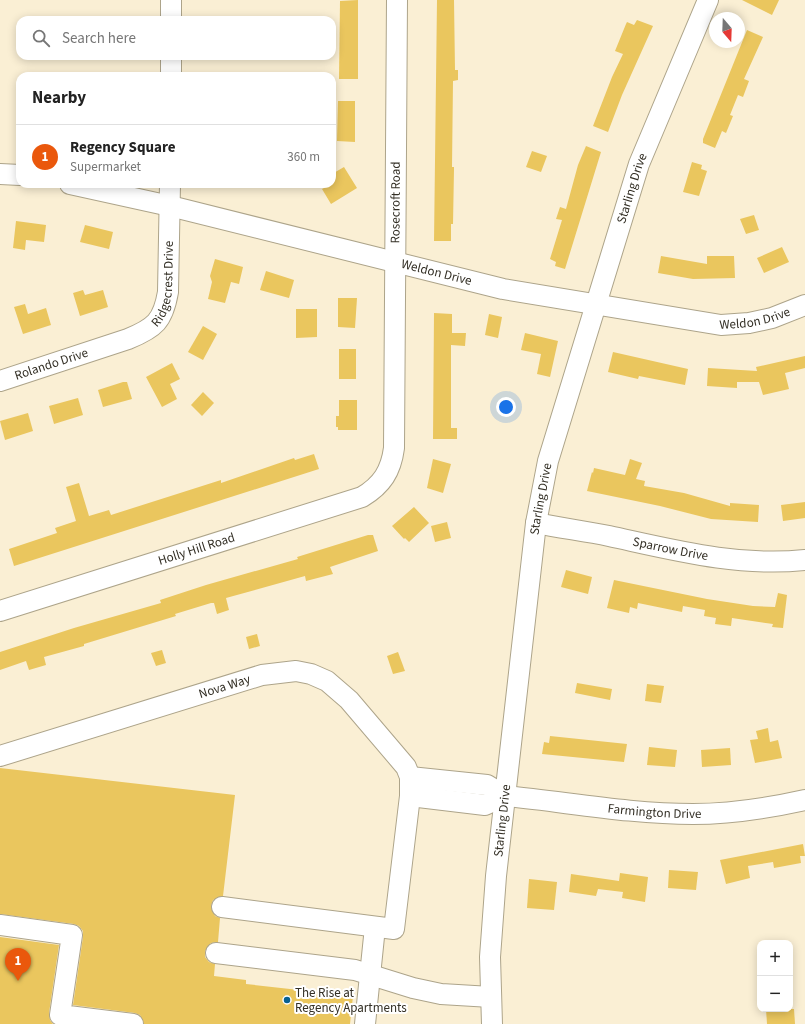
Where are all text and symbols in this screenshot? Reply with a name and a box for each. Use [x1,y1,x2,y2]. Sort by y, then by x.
north arrow [709,12,745,48]
search box [16,16,336,60]
icon: search [30,27,52,49]
text: Search here [62,28,136,49]
text: Nearby [32,86,86,110]
text: Regency Square [70,137,176,158]
text: 1 [42,148,48,166]
text: 360 m [287,148,320,166]
street label: Starling Drive [612,150,652,226]
text: Supermarket [70,158,141,176]
street label: Rosecroft Road [386,162,405,243]
street label: Ridgecrest Drive [147,241,178,331]
street label: Weldon Drive [399,255,474,290]
street label: Weldon Drive [719,303,793,334]
street label: Rolando Drive [12,344,90,385]
your location [496,397,516,417]
street label: Starling Drive [526,461,556,536]
street label: Holly Hill Road [156,529,237,570]
street label: Sparrow Drive [631,532,710,565]
street label: Nova Way [197,670,253,703]
street label: Starling Drive [489,783,515,858]
street label: Farmington Drive [607,799,702,823]
map controls [757,940,793,1012]
button: + [757,940,793,976]
pin: 1 [5,948,31,981]
button: − [757,976,793,1012]
place label: The Rise at Regency Apartments [295,984,407,1017]
marker: The Rise at Regency Apartments [282,995,292,1005]

